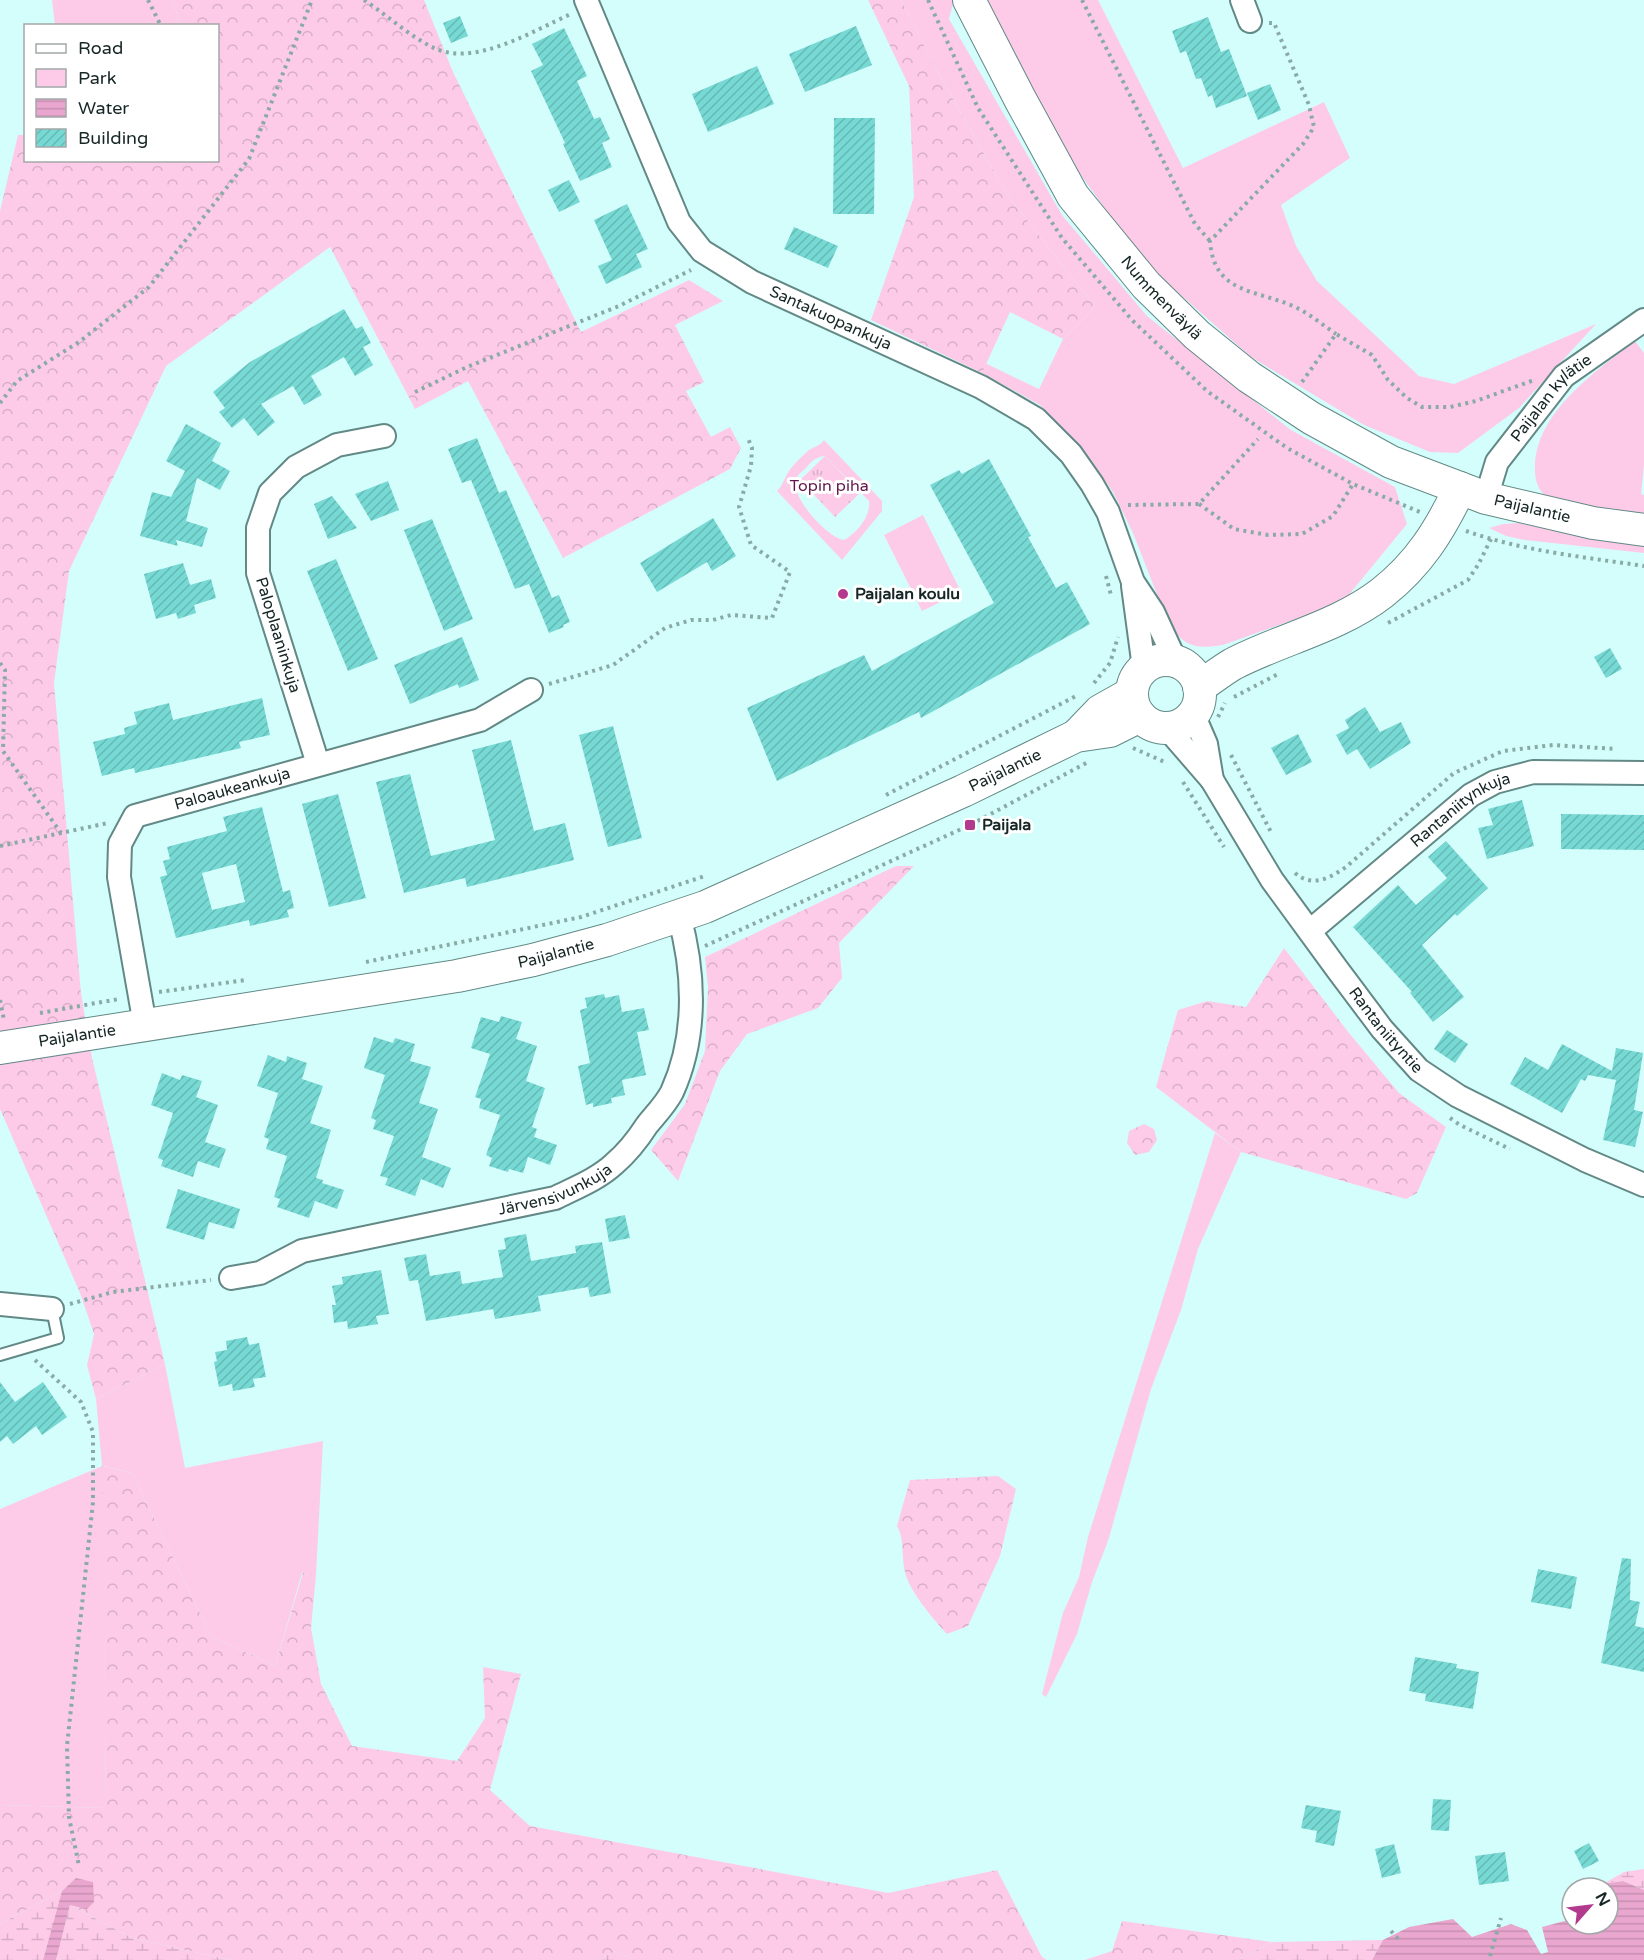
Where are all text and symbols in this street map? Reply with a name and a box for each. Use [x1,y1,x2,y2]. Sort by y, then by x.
legend [24,24,219,162]
text: Road [78,37,123,59]
text: Park [78,67,117,89]
text: Water [78,97,129,119]
text: Building [78,127,148,149]
street label: Nummenväylä [1116,252,1206,344]
street label: Santakuopankuja [766,281,895,355]
street label: Paijalan kylätie [1506,350,1596,446]
park label: Topin piha [789,476,869,496]
street label: Paijalantie [1492,490,1573,527]
street label: Paloplaaninkuja [251,575,305,695]
place label: Paijalan koulu [855,584,960,604]
marker: Paijalan koulu [836,587,850,601]
street label: Paijalantie [966,744,1045,797]
street label: Paloaukeankuja [172,763,293,815]
street label: Rantaniitynkuja [1406,768,1512,852]
place label: Paijala [982,815,1031,835]
marker: Paijala [963,818,977,832]
street label: Paijalantie [516,934,596,973]
street label: Rantaniityntie [1344,983,1427,1078]
street label: Paijalantie [37,1020,117,1052]
street label: Järvensivunkuja [496,1159,616,1220]
north arrow [1560,1876,1620,1936]
text: N [1591,1889,1614,1910]

